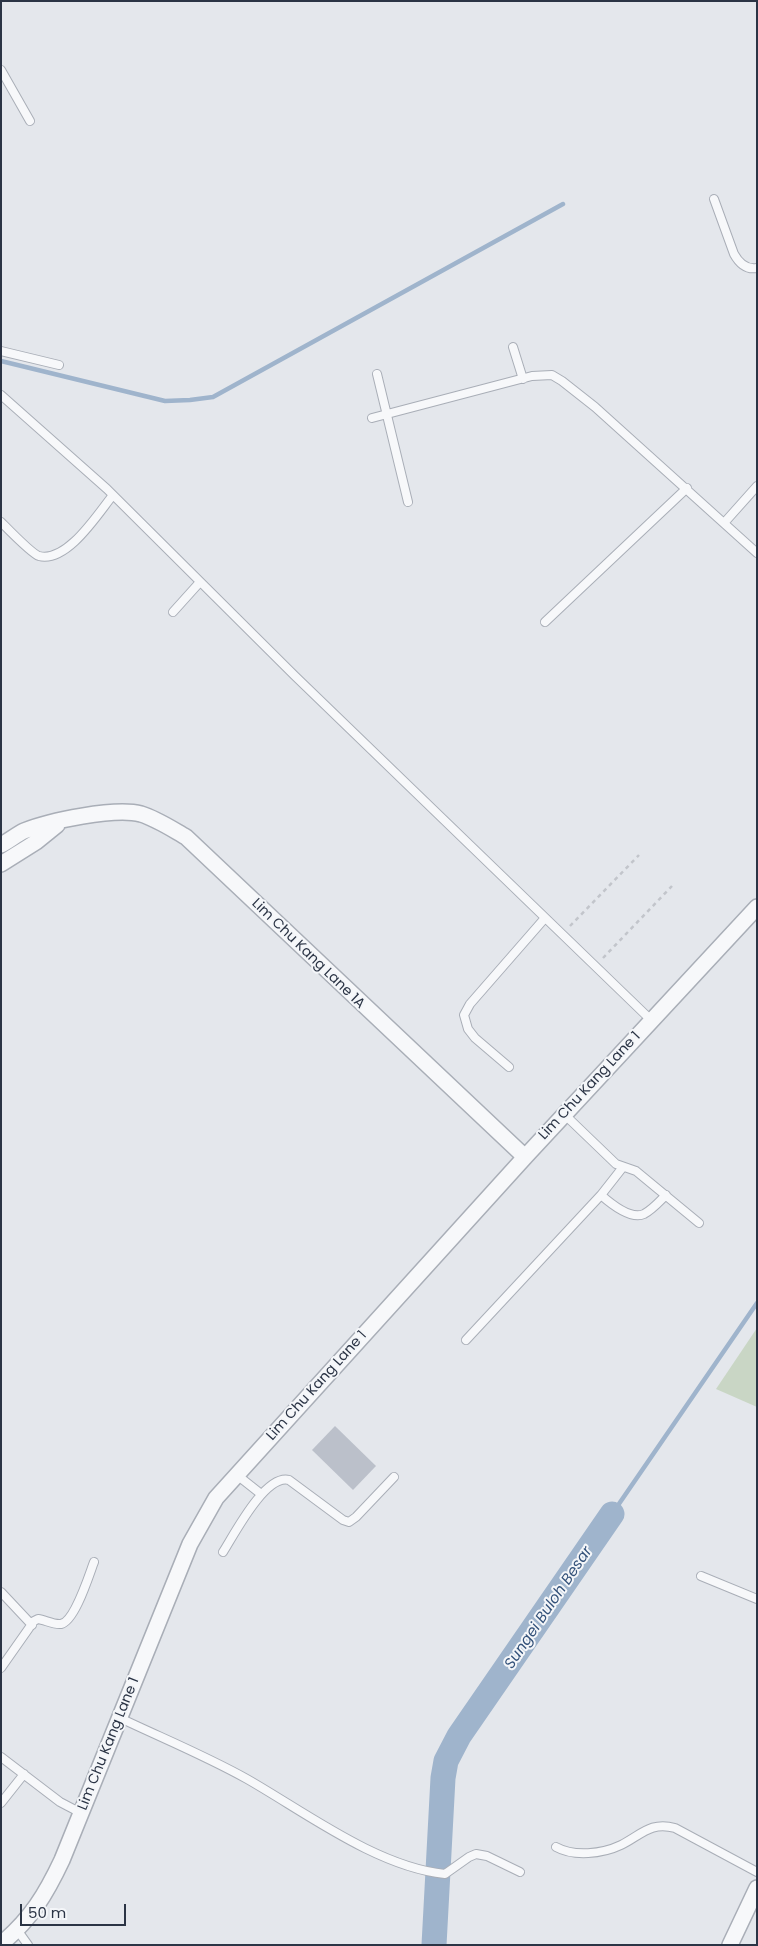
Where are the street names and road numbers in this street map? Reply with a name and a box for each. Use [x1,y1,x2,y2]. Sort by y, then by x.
street label: Lim Chu Kang Lane 1A [248,896,368,1012]
street label: Lim Chu Kang Lane 1 [536,1029,644,1143]
street label: Lim Chu Kang Lane 1 [263,1328,371,1444]
street label: Lim Chu Kang Lane 1 [75,1675,143,1813]

